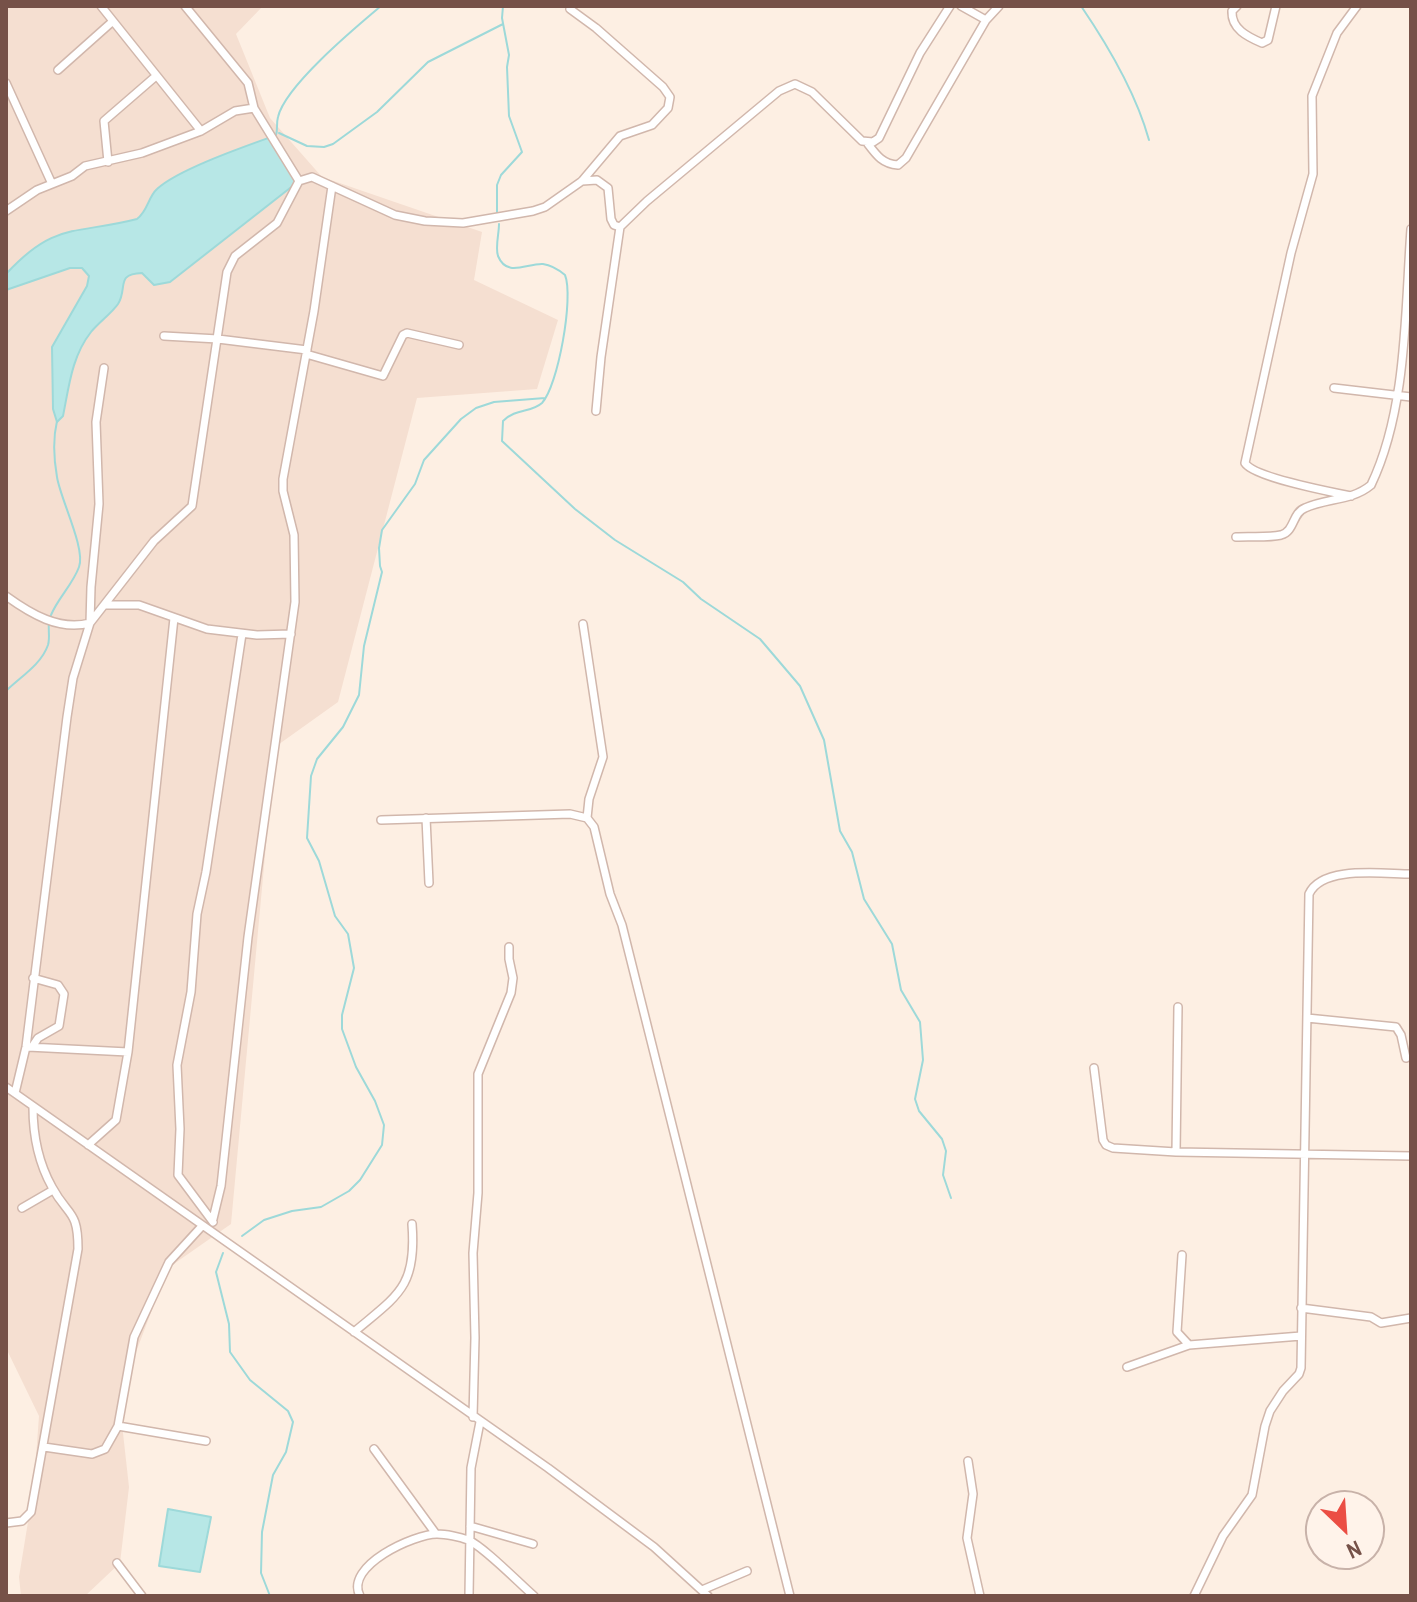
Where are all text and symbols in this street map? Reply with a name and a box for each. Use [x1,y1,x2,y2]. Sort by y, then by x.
north arrow [1305,1490,1385,1570]
text: N [1342,1534,1367,1566]

